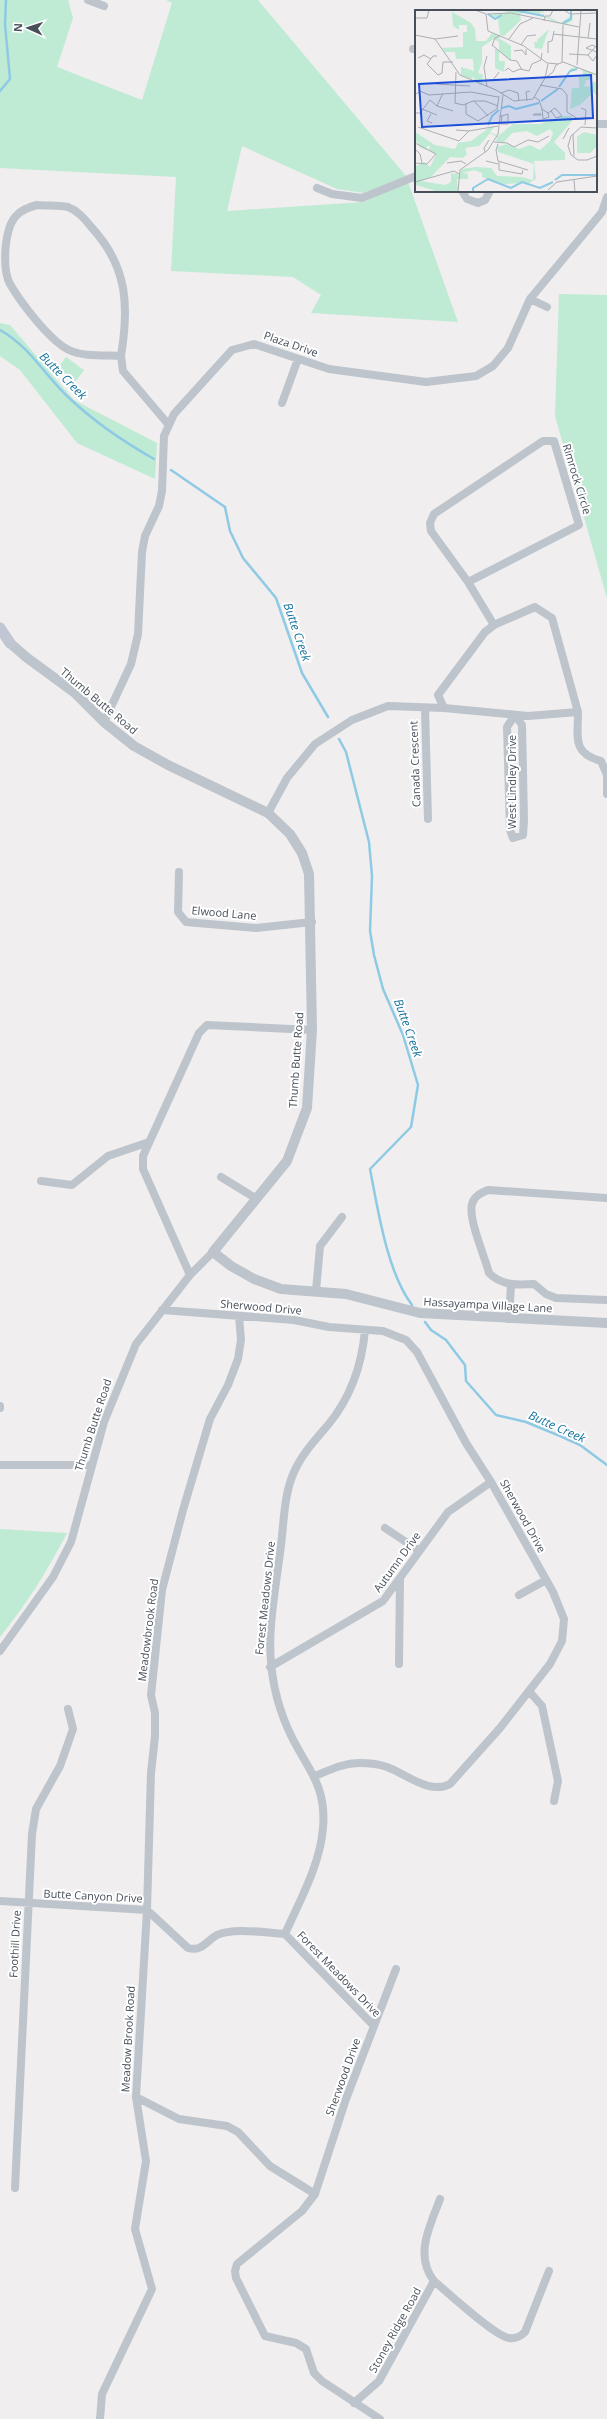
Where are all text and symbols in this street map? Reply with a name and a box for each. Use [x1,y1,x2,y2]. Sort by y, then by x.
north arrow [8,8,48,48]
inset map [415,10,597,192]
text: N [10,23,25,32]
street label: Plaza Drive [262,327,320,360]
water label: Butte Creek [36,348,92,404]
street label: Rimrock Circle [560,442,595,516]
water label: Butte Creek [280,600,316,664]
street label: Thumb Butte Road [58,664,141,737]
street label: Canada Crescent [405,720,424,808]
street label: West Lindley Drive [504,735,519,829]
street label: Elwood Lane [191,902,257,923]
water label: Butte Creek [390,996,427,1060]
street label: Thumb Butte Road [285,1011,306,1109]
street label: Hassayampa Village Lane [423,1294,553,1315]
street label: Sherwood Drive [220,1295,302,1318]
street label: Thumb Butte Road [71,1377,115,1473]
water label: Butte Creek [526,1406,589,1447]
street label: Sherwood Drive [497,1476,550,1555]
street label: Autumn Drive [370,1529,424,1595]
street label: Forest Meadows Drive [251,1540,278,1655]
street label: Meadowbrook Road [134,1578,161,1682]
street label: Butte Canyon Drive [43,1885,143,1906]
street label: Foothill Drive [5,1910,24,1978]
street label: Forest Meadows Drive [294,1927,384,2020]
street label: Meadow Brook Road [117,1985,138,2093]
street label: Sherwood Drive [322,2036,364,2118]
street label: Stoney Ridge Road [365,2284,424,2375]

